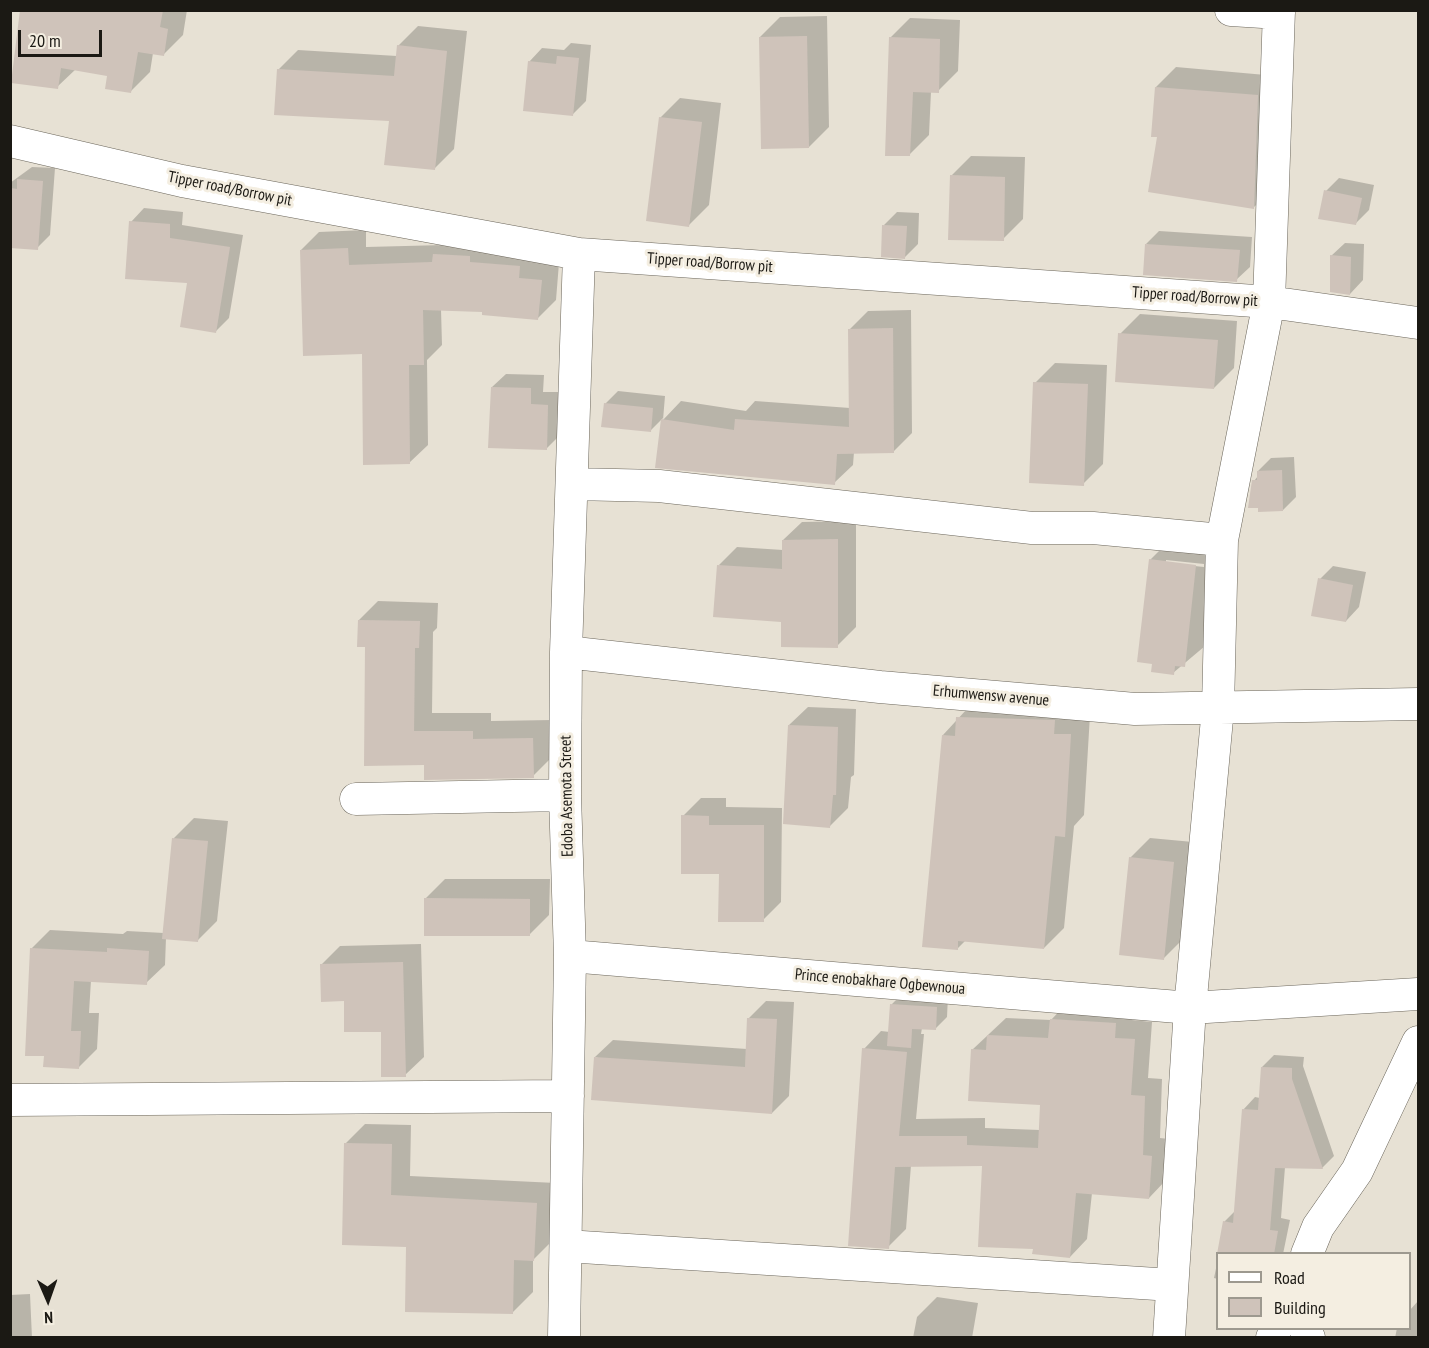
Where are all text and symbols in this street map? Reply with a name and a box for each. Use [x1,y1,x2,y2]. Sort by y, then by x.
scale bar [21,18,105,56]
text: 20 m [29,29,61,52]
street label: Tipper road/Borrow pit [166,168,294,210]
street label: Tipper road/Borrow pit [647,249,773,277]
street label: Tipper road/Borrow pit [1132,283,1258,311]
street label: Erhumwensw avenue [932,681,1050,711]
street label: Edoba Asemota Street [556,735,578,857]
street label: Prince enobakhare Ogbewnoua [794,965,966,999]
legend [1216,1252,1411,1330]
text: Road [1274,1266,1305,1289]
north arrow [18,1270,78,1330]
text: Building [1274,1296,1326,1319]
text: N [44,1308,53,1328]

